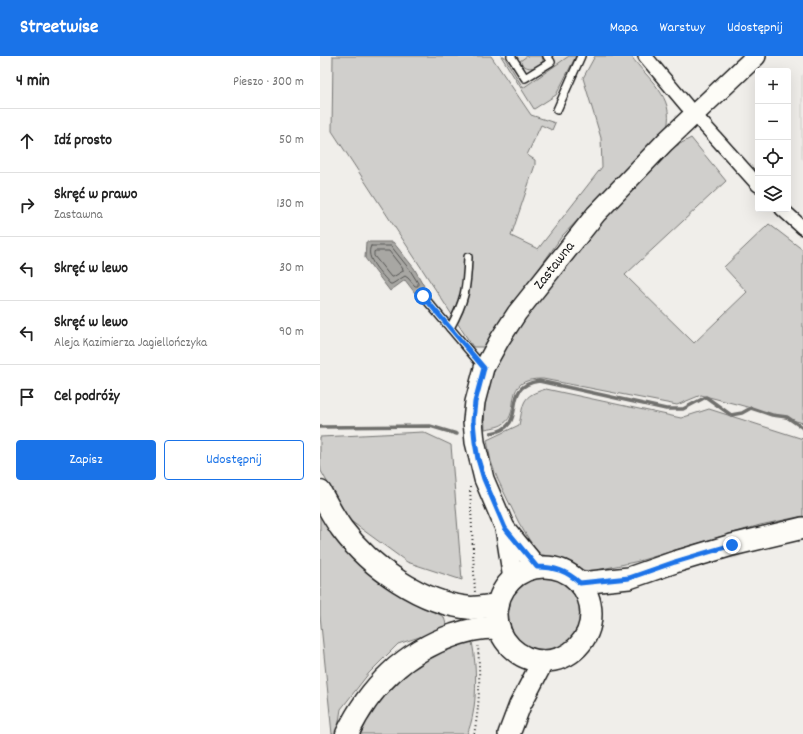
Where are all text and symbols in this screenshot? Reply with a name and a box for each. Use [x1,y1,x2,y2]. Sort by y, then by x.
text: Streetwise [20,15,98,42]
text: Mapa [610,18,638,38]
text: Warstwy [660,18,705,38]
text: Udostępnij [727,18,783,38]
map controls [755,68,791,212]
button: + [755,68,791,104]
text: 4 min [16,70,50,94]
text: Pieszo · 300 m [233,73,304,92]
button: − [755,104,791,140]
icon: ahead [16,130,38,152]
text: Idź prosto [54,130,112,152]
text: 50 m [279,131,304,150]
button: locate [755,140,791,176]
button: layers [755,176,791,212]
text: Skręć w prawo [54,184,137,206]
icon: right [16,194,38,216]
text: 130 m [276,195,304,214]
text: Zastawna [54,206,103,225]
street label: Zastawna [529,236,582,295]
icon: left [16,258,38,280]
text: Skręć w lewo [54,258,128,280]
text: 30 m [279,259,304,278]
route start [414,287,432,305]
text: Skręć w lewo [54,312,128,334]
icon: left [16,322,38,344]
text: 90 m [279,323,304,342]
text: Aleja Kazimierza Jagiellończyka [54,334,207,353]
icon: arrive [16,386,38,408]
text: Cel podróży [54,386,120,408]
button: Zapisz [16,440,156,480]
button: Udostępnij [164,440,304,480]
route end [723,536,741,554]

